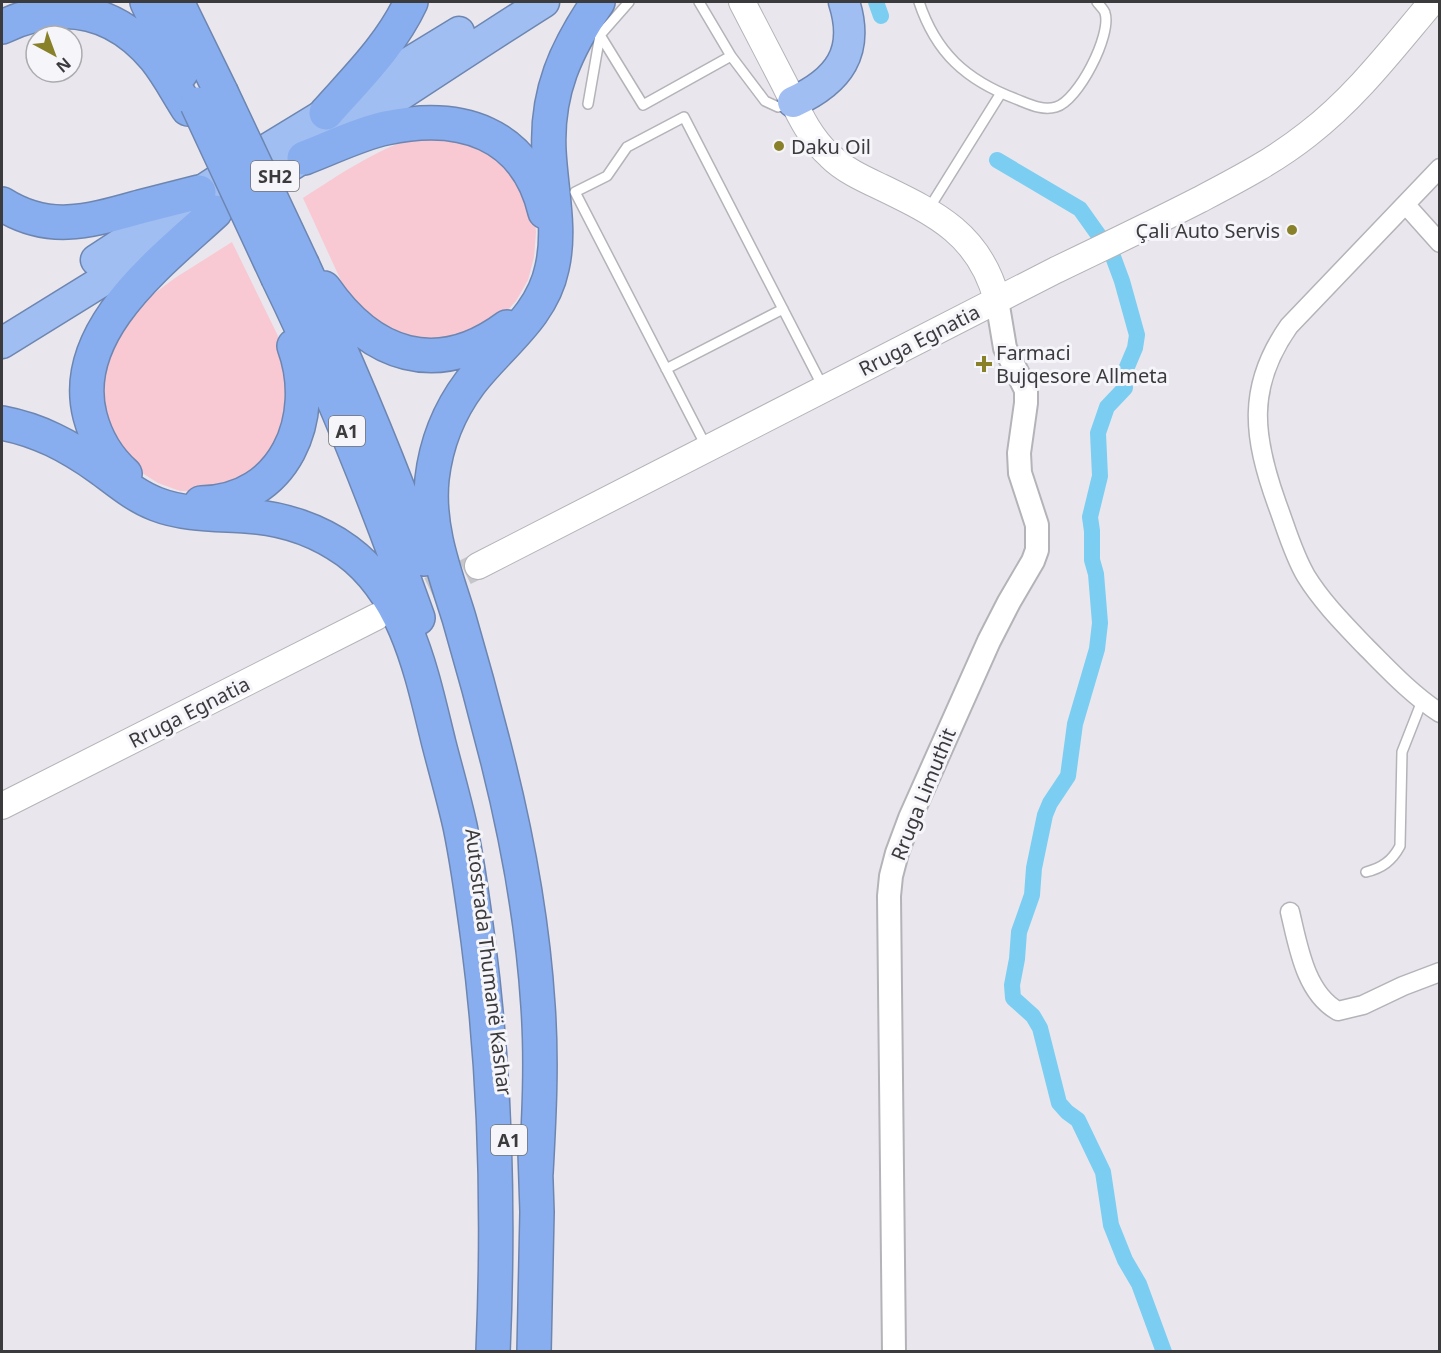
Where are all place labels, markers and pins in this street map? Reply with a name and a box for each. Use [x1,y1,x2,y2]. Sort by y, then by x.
place label: Daku Oil [791,133,871,160]
marker: Daku Oil [772,139,786,153]
place label: Çali Auto Servis [1136,217,1280,244]
marker: Çali Auto Servis [1285,223,1299,237]
place label: Farmaci Bujqesore Allmeta [996,339,1168,389]
marker: Farmaci Bujqesore Allmeta [977,357,991,371]

